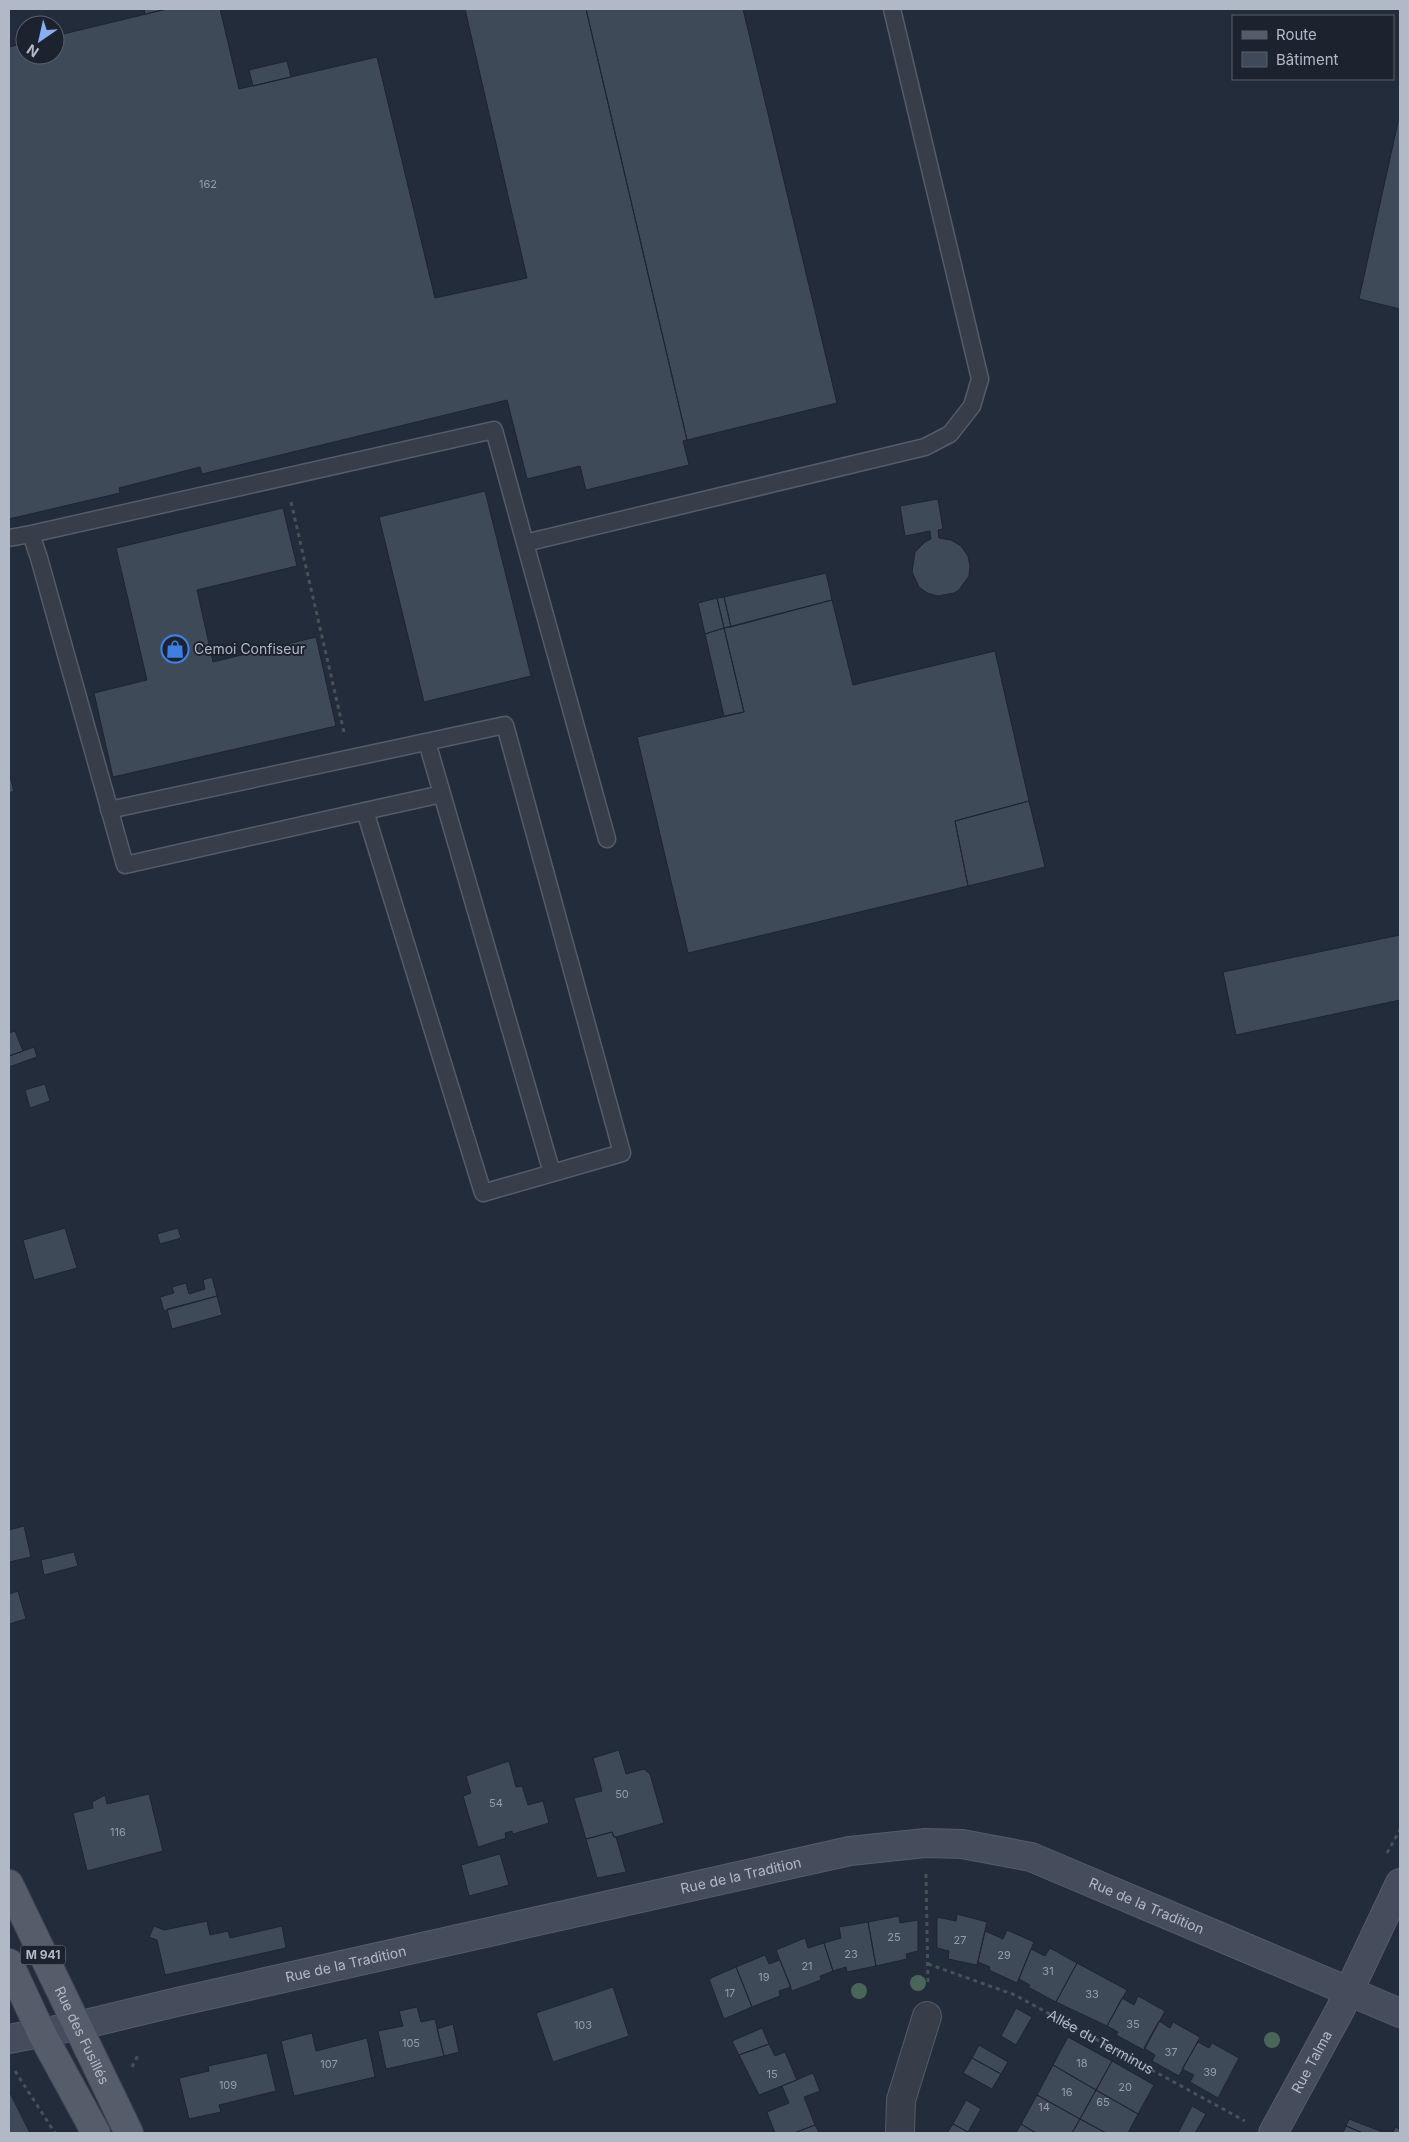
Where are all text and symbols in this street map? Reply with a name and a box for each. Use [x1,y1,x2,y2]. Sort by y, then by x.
north arrow [15,15,65,65]
legend [1232,15,1394,80]
text: Route [1276,25,1317,44]
text: N [23,41,42,61]
text: Bâtiment [1276,50,1339,69]
house number: 162 [199,177,217,191]
shop icon: Cemoi Confiseur [160,634,190,664]
place label: Cemoi Confiseur [194,640,305,657]
house number: 50 [615,1787,629,1801]
house number: 54 [489,1796,503,1810]
house number: 116 [110,1825,126,1839]
street label: Rue de la Tradition [679,1853,803,1897]
street label: Rue de la Tradition [1087,1874,1207,1937]
house number: 25 [887,1930,901,1944]
house number: 27 [954,1933,966,1947]
street label: Rue de la Tradition [284,1942,408,1985]
road number: M 941 [20,1946,66,1964]
house number: 23 [844,1947,858,1961]
house number: 29 [997,1948,1011,1962]
house number: 21 [801,1959,813,1973]
house number: 31 [1042,1964,1054,1978]
house number: 19 [758,1970,770,1984]
street label: Rue des Fusillés [52,1983,113,2087]
house number: 17 [725,1986,735,2000]
house number: 33 [1085,1987,1099,2001]
street label: Allée du Terminus [1045,2005,1157,2077]
house number: 35 [1126,2017,1140,2031]
house number: 103 [574,2018,592,2032]
street label: Rue Talma [1287,2027,1335,2096]
house number: 105 [402,2036,420,2050]
house number: 37 [1164,2045,1178,2059]
house number: 18 [1076,2056,1088,2070]
house number: 107 [320,2057,338,2071]
house number: 39 [1203,2065,1217,2079]
house number: 15 [766,2067,778,2081]
house number: 109 [219,2078,237,2092]
house number: 20 [1118,2080,1132,2094]
house number: 16 [1061,2085,1073,2099]
house number: 65 [1096,2095,1110,2109]
house number: 14 [1038,2100,1050,2114]

